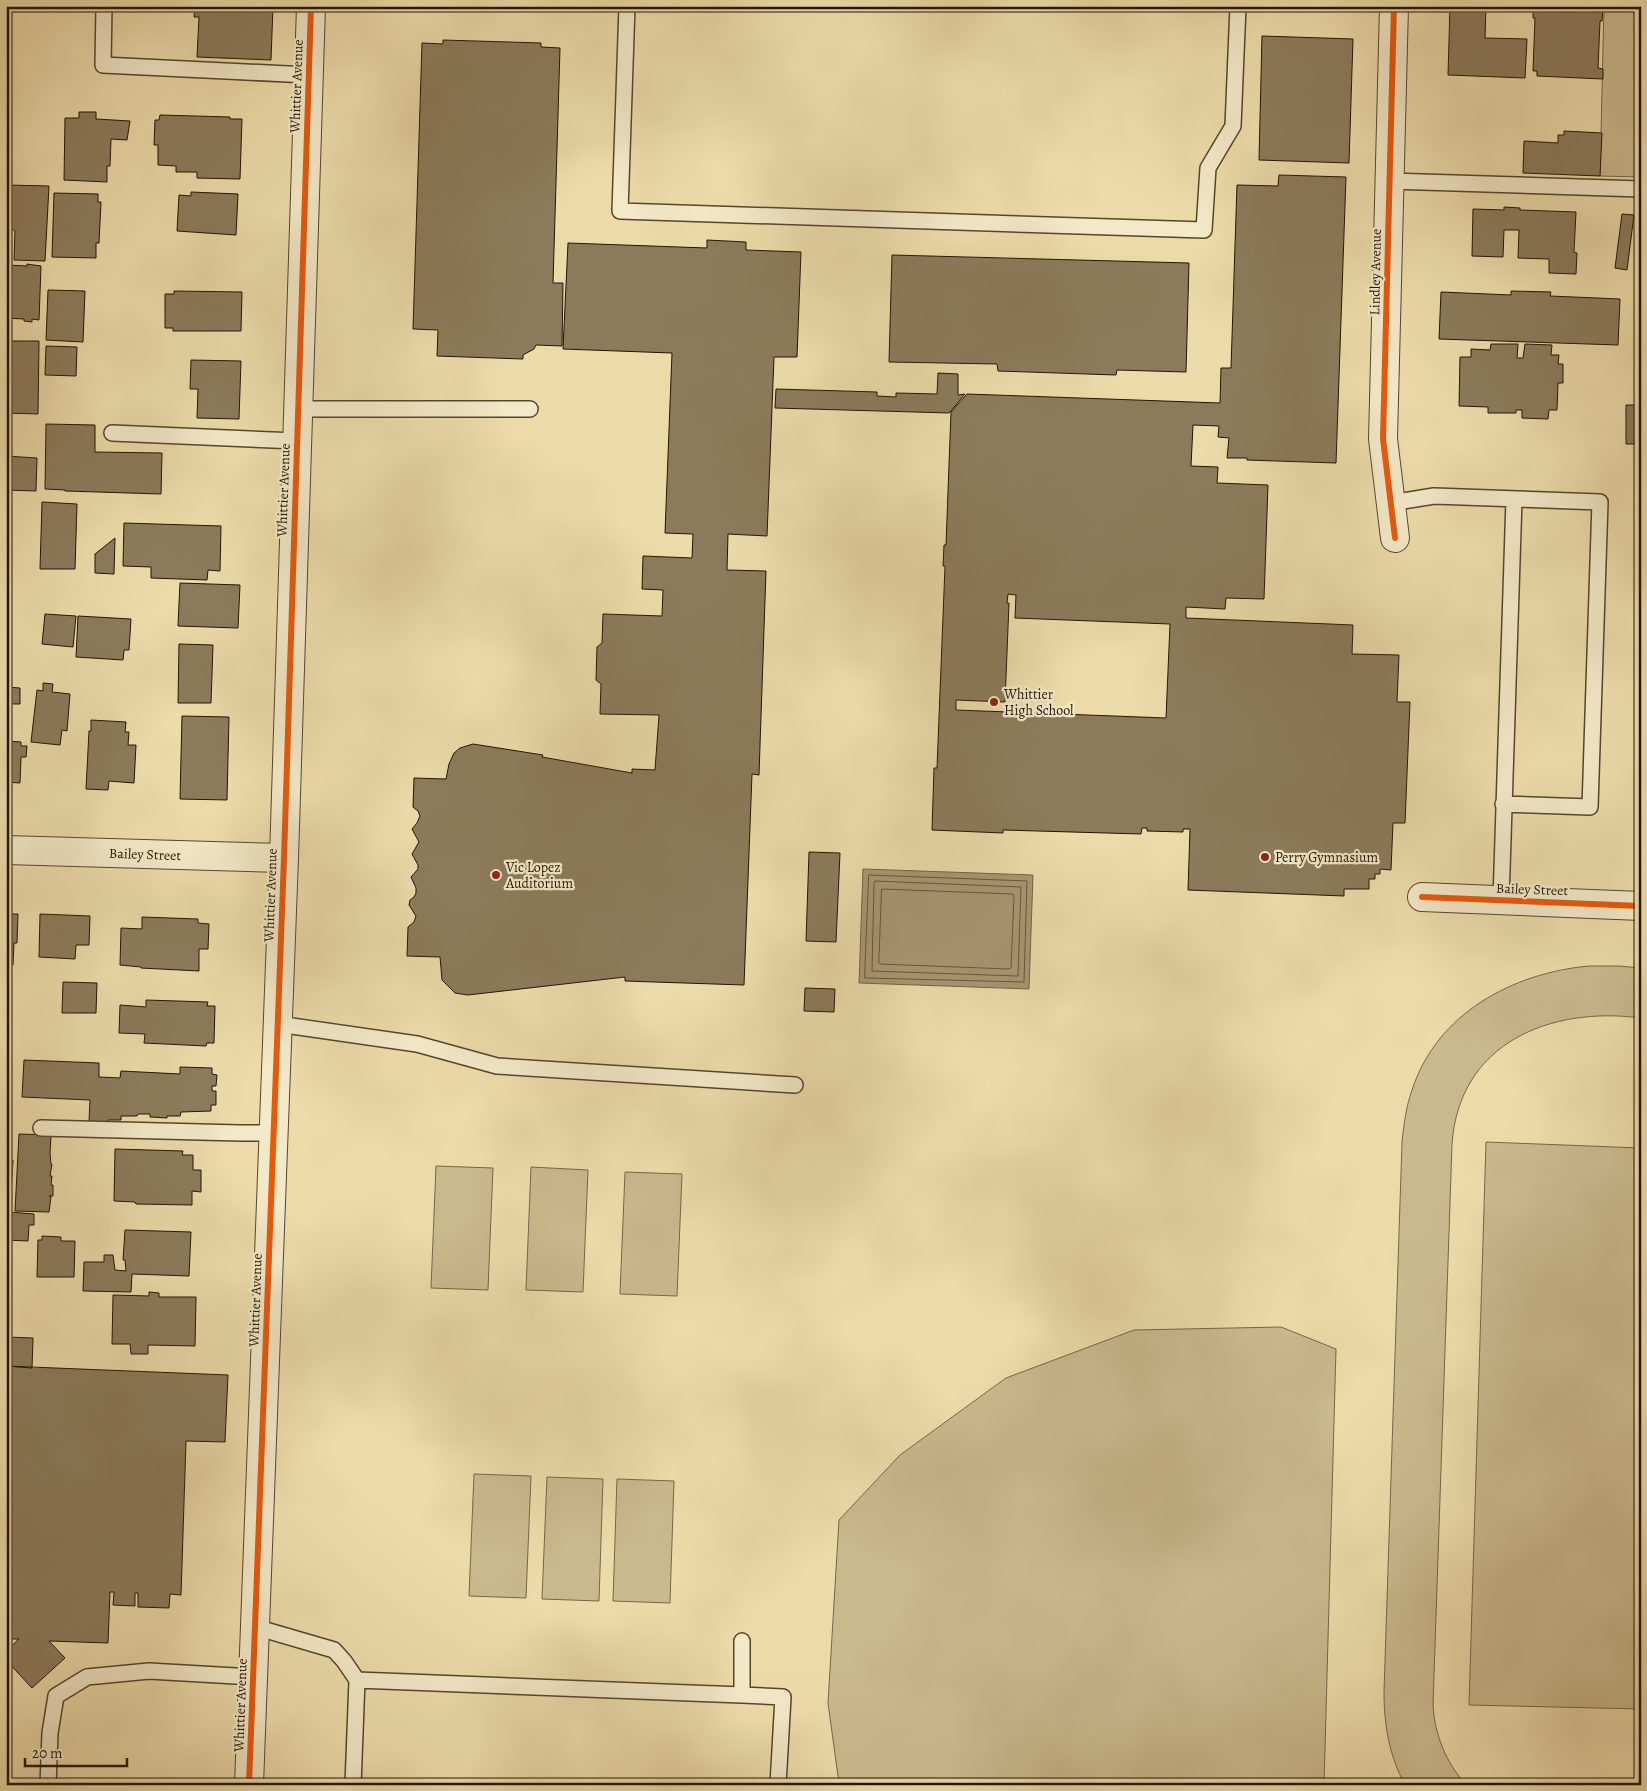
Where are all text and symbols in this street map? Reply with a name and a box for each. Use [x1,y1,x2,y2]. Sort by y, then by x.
street label: Whittier Avenue [285,39,308,134]
street label: Lindley Avenue [1365,229,1386,315]
street label: Whittier Avenue [272,443,295,538]
place label: Whittier High School [1003,685,1074,720]
marker: Whittier High School [988,696,1000,708]
street label: Bailey Street [109,844,182,865]
street label: Whittier Avenue [259,848,282,943]
place label: Perry Gymnasium [1275,848,1379,867]
marker: Perry Gymnasium [1259,851,1271,863]
place label: Vic Lopez Auditorium [505,858,573,893]
marker: Vic Lopez Auditorium [490,869,502,881]
street label: Bailey Street [1496,879,1569,900]
street label: Whittier Avenue [244,1253,267,1348]
street label: Whittier Avenue [229,1658,252,1753]
scale bar [25,1736,128,1768]
text: 20 m [32,1743,63,1763]

